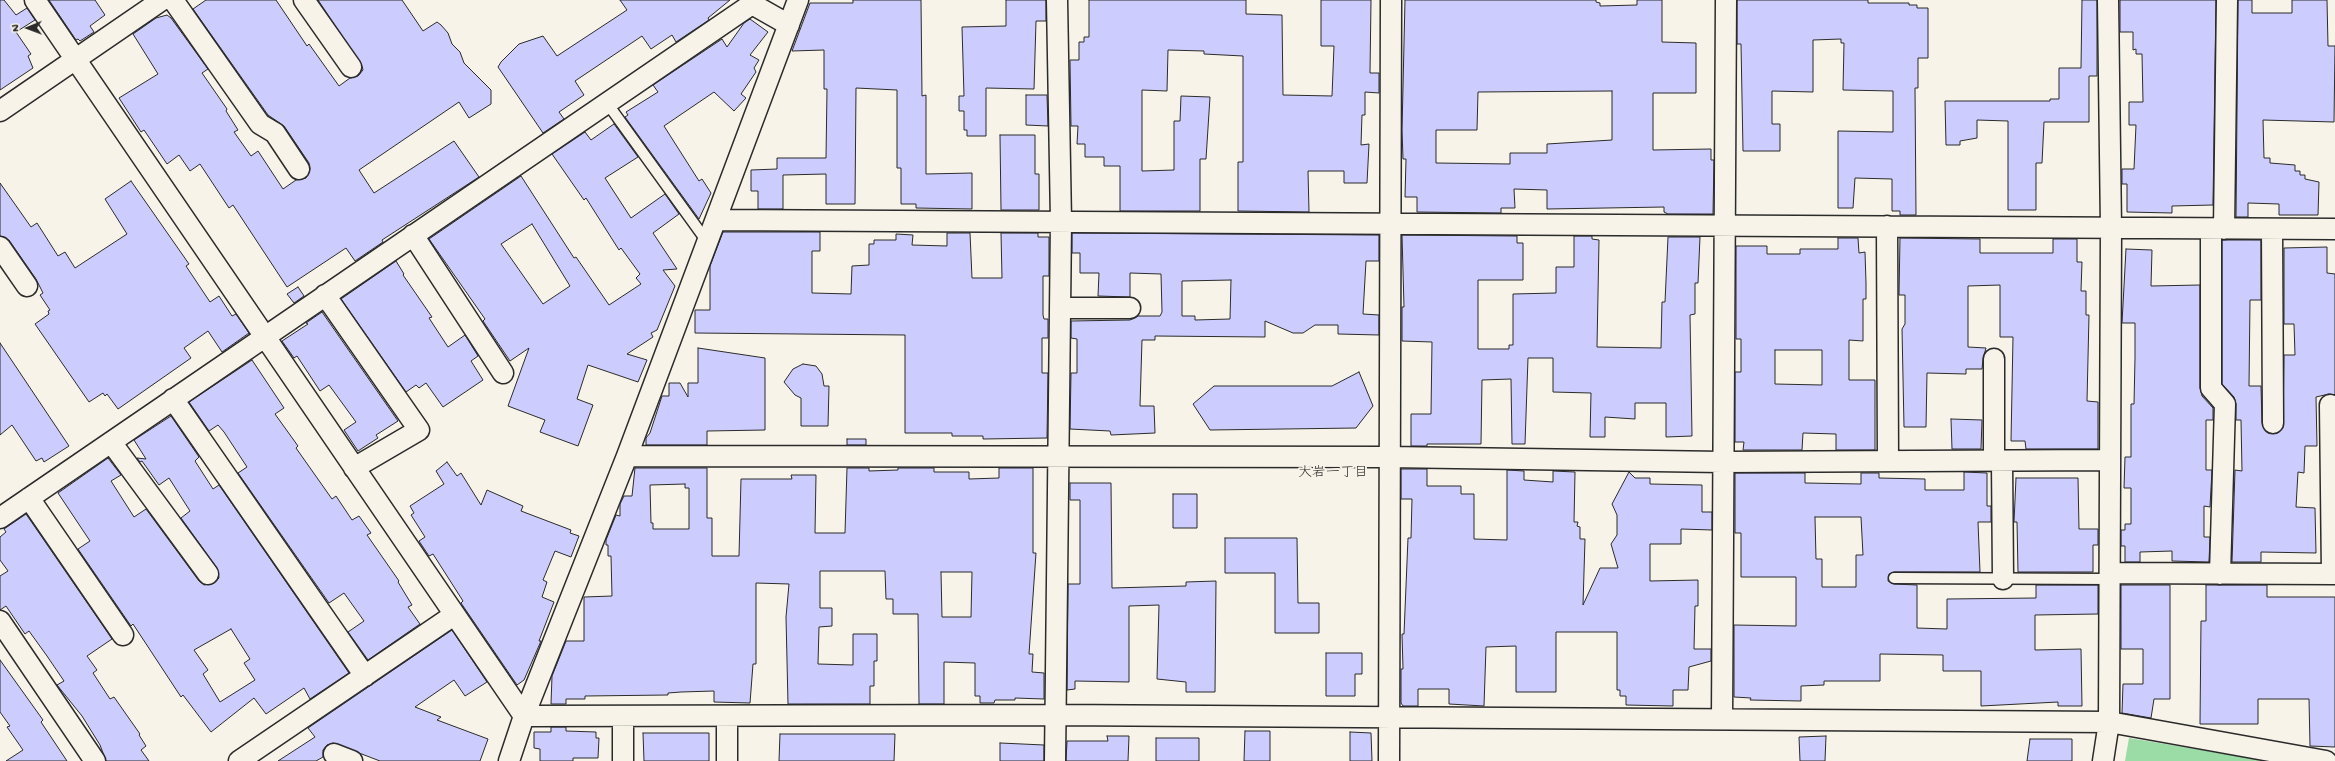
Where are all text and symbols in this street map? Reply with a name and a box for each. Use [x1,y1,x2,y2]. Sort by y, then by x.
north arrow [8,8,48,48]
text: N [10,25,22,32]
district label: 大岩一丁目 [1298,466,1368,482]

